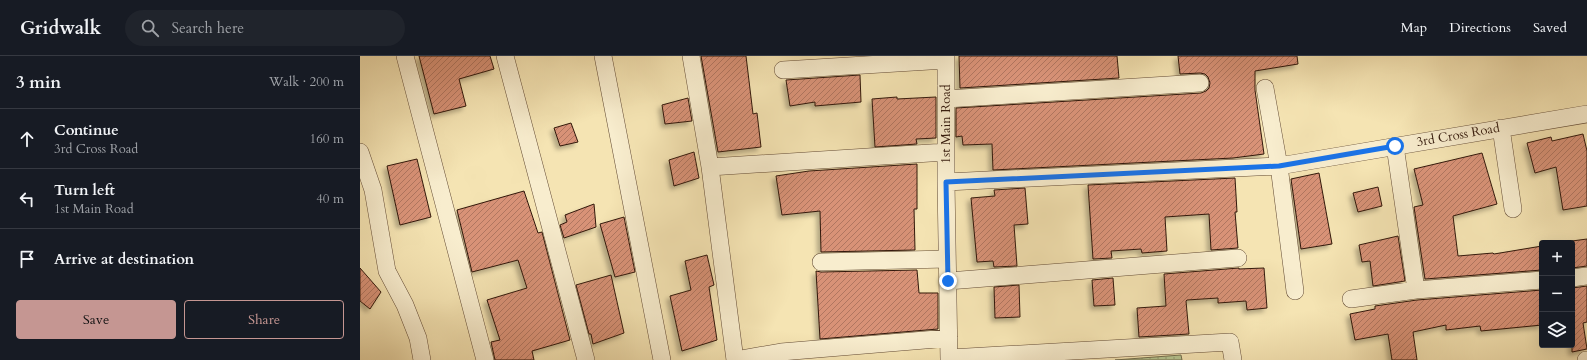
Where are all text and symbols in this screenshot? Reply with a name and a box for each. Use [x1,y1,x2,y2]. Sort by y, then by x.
search box [125,10,405,46]
text: Gridwalk [20,15,101,41]
icon: search [139,17,161,39]
text: Search here [171,18,244,38]
text: Map [1401,18,1427,37]
text: Directions [1449,18,1511,37]
text: Saved [1533,18,1567,37]
text: 3 min [16,71,61,94]
text: Walk · 200 m [269,73,344,91]
street label: 1st Main Road [937,84,955,164]
street label: 3rd Cross Road [1415,119,1501,151]
text: Continue [54,120,119,140]
icon: ahead [16,128,38,150]
text: 160 m [310,130,344,148]
route start [1386,137,1404,155]
text: 3rd Cross Road [54,140,138,158]
text: Turn left [54,180,115,200]
icon: left [16,188,38,210]
text: 40 m [316,190,344,208]
text: 1st Main Road [54,200,134,218]
map controls [1539,240,1575,348]
button: + [1539,240,1575,276]
icon: arrive [16,248,38,270]
text: Arrive at destination [54,249,194,269]
route end [939,272,957,290]
button: − [1539,276,1575,312]
button: Save [16,300,176,339]
button: Share [184,300,344,339]
button: layers [1539,312,1575,348]

